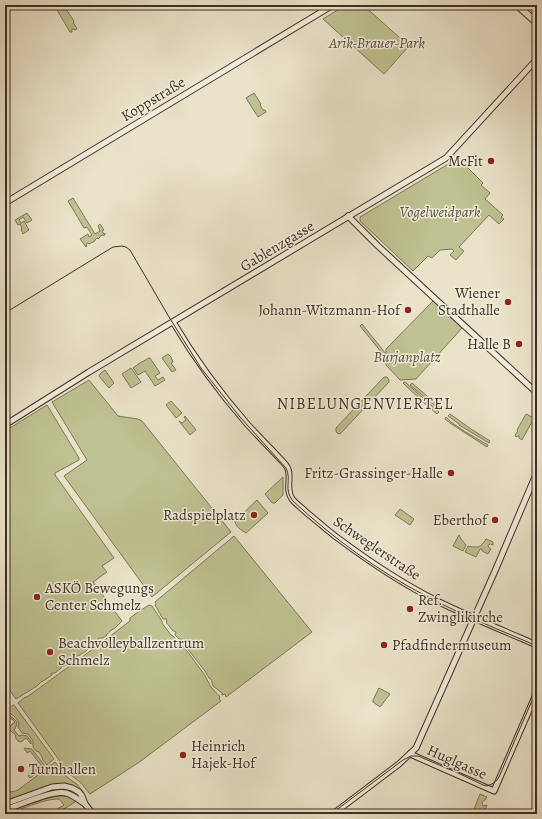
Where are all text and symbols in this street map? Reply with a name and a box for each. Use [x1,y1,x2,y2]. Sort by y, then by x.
park label: Arik-Brauer-Park [328,33,425,53]
street label: Koppstraße [117,72,189,126]
place label: McFit [448,151,483,171]
marker: McFit [486,156,496,166]
park label: Vogelweidpark [400,202,481,222]
street label: Gablenzgasse [236,216,318,276]
place label: Wiener Stadthalle [438,283,500,320]
marker: Wiener Stadthalle [503,297,513,307]
place label: Johann-Witzmann-Hof [258,300,402,320]
marker: Johann-Witzmann-Hof [403,305,413,315]
place label: Halle B [467,334,511,354]
marker: Halle B [514,339,524,349]
park label: Burjanplatz [374,347,441,367]
district label: NIBELUNGENVIERTEL [277,393,453,415]
place label: Fritz-Grassinger-Halle [304,463,443,483]
marker: Fritz-Grassinger-Halle [446,468,456,478]
place label: Radspielplatz [163,505,246,525]
marker: Radspielplatz [249,510,259,520]
place label: Eberthof [433,510,489,530]
street label: Schweglerstraße [329,511,425,585]
marker: Eberthof [490,515,500,525]
place label: ASKÖ Bewegungs Center Schmelz [44,578,154,615]
place label: Ref. Zwinglikirche [418,590,503,627]
marker: ASKÖ Bewegungs Center Schmelz [32,592,42,602]
marker: Ref. Zwinglikirche [405,604,415,614]
place label: Beachvolleyballzentrum Schmelz [58,633,205,670]
place label: Pfadfindermuseum [392,635,512,655]
marker: Pfadfindermuseum [379,640,389,650]
marker: Beachvolleyballzentrum Schmelz [45,647,55,657]
place label: Heinrich Hajek-Hof [191,736,257,773]
street label: Huglgasse [424,740,490,784]
marker: Heinrich Hajek-Hof [178,750,188,760]
place label: Turnhallen [29,759,96,779]
marker: Turnhallen [16,764,26,774]

